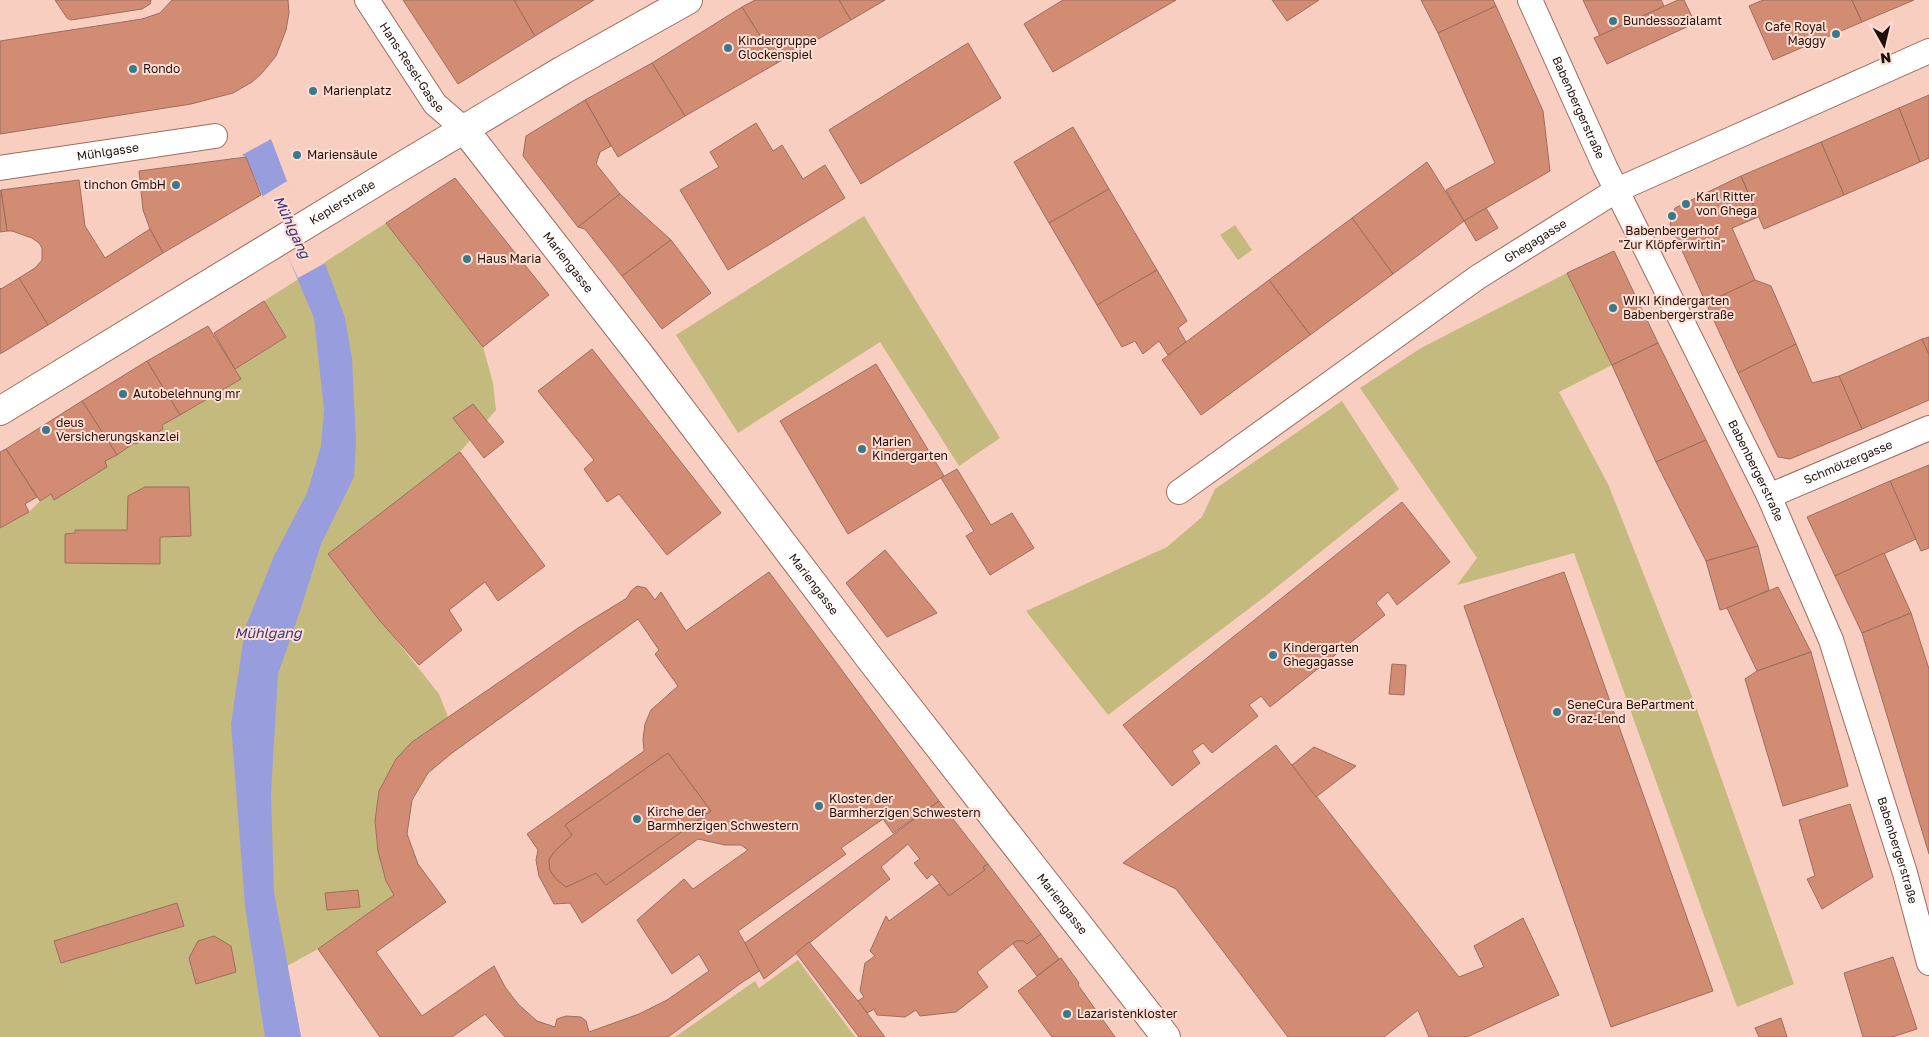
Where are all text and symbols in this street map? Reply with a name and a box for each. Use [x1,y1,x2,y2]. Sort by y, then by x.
place label: Bundessozialamt [1623,13,1722,28]
marker: Bundessozialamt [1607,15,1619,27]
street label: Hans-Resel-Gasse [377,19,447,116]
place label: Cafe Royal Maggy [1765,19,1826,48]
north arrow [1859,20,1909,70]
marker: Cafe Royal Maggy [1830,28,1842,40]
place label: Kindergruppe Glockenspiel [738,33,817,62]
marker: Kindergruppe Glockenspiel [722,42,734,54]
text: N [1879,49,1892,68]
street label: Babenbergerstraße [1549,54,1608,161]
place label: Rondo [143,61,180,76]
marker: Rondo [127,63,139,75]
place label: Marienplatz [323,83,391,98]
marker: Marienplatz [307,85,319,97]
street label: Mühlgasse [76,139,140,163]
place label: Mariensäule [307,147,377,162]
marker: Mariensäule [291,149,303,161]
street label: Keplerstraße [307,176,378,228]
place label: tinchon GmbH [84,177,166,192]
marker: tinchon GmbH [170,179,182,191]
place label: Karl Ritter von Ghega [1696,189,1757,218]
water label: Mühlgang [271,193,315,262]
marker: Karl Ritter von Ghega [1680,198,1692,210]
marker: Babenbergerhof "Zur Klöpferwirtin" [1666,210,1678,222]
street label: Ghegagasse [1501,215,1569,266]
place label: Babenbergerhof "Zur Klöpferwirtin" [1619,223,1725,252]
street label: Mariengasse [540,229,597,296]
place label: Haus Maria [477,251,541,266]
marker: Haus Maria [461,253,473,265]
place label: WIKI Kindergarten Babenbergerstraße [1623,293,1734,322]
marker: WIKI Kindergarten Babenbergerstraße [1607,302,1619,314]
place label: Autobelehnung mr [133,386,240,401]
marker: Autobelehnung mr [117,388,129,400]
place label: deus Versicherungskanzlei [56,415,179,444]
street label: Babenbergerstraße [1725,417,1787,523]
marker: deus Versicherungskanzlei [40,424,52,436]
place label: Marien Kindergarten [872,434,948,463]
street label: Schmölzergasse [1801,436,1895,487]
marker: Marien Kindergarten [856,443,868,455]
street label: Mariengasse [786,550,842,618]
water label: Mühlgang [234,624,303,641]
place label: Kindergarten Ghegagasse [1283,640,1359,669]
marker: Kindergarten Ghegagasse [1267,649,1279,661]
place label: SeneCura BePartment Graz-Lend [1567,697,1695,726]
marker: SeneCura BePartment Graz-Lend [1551,706,1563,718]
place label: Kloster der Barmherzigen Schwestern [829,791,981,820]
street label: Babenbergerstraße [1874,795,1921,905]
marker: Kloster der Barmherzigen Schwestern [813,800,825,812]
place label: Kirche der Barmherzigen Schwestern [647,804,799,833]
marker: Kirche der Barmherzigen Schwestern [631,813,643,825]
street label: Mariengasse [1034,870,1091,937]
place label: Lazaristenkloster [1077,1006,1178,1021]
marker: Lazaristenkloster [1061,1008,1073,1020]

